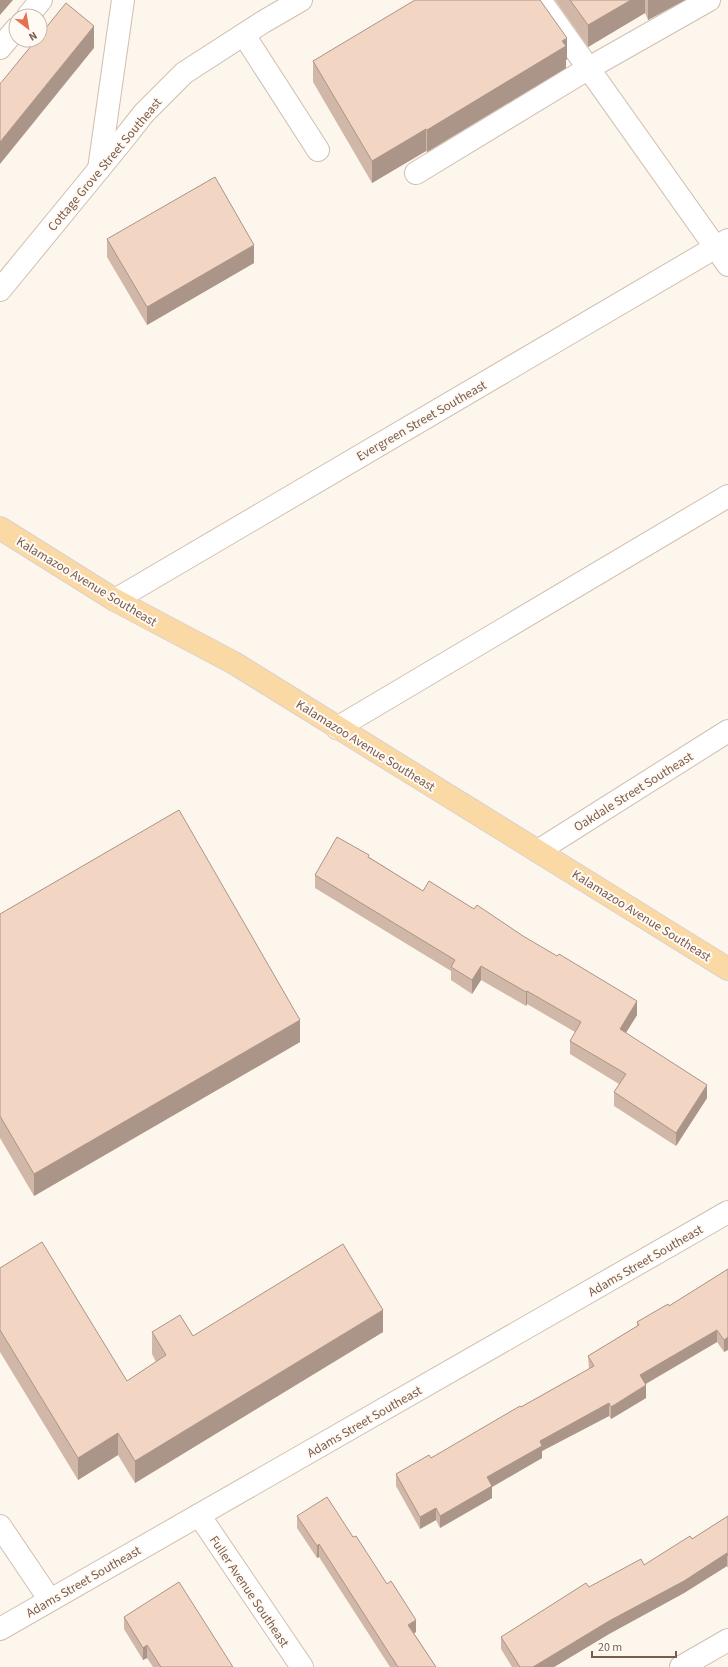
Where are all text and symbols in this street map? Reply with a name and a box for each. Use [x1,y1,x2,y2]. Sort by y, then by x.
north arrow [8,8,48,48]
text: N [26,28,40,44]
street label: Cottage Grove Street Southeast [44,94,166,235]
street label: Evergreen Street Southeast [353,376,490,465]
street label: Kalamazoo Avenue Southeast [13,533,161,631]
street label: Kalamazoo Avenue Southeast [292,696,439,796]
street label: Oakdale Street Southeast [570,747,697,836]
street label: Kalamazoo Avenue Southeast [568,866,715,966]
street label: Adams Street Southeast [585,1220,707,1301]
street label: Adams Street Southeast [304,1381,426,1462]
street label: Fuller Avenue Southeast [205,1532,294,1651]
street label: Adams Street Southeast [23,1541,145,1622]
scale bar [592,1633,676,1659]
text: 20 m [598,1639,622,1656]

